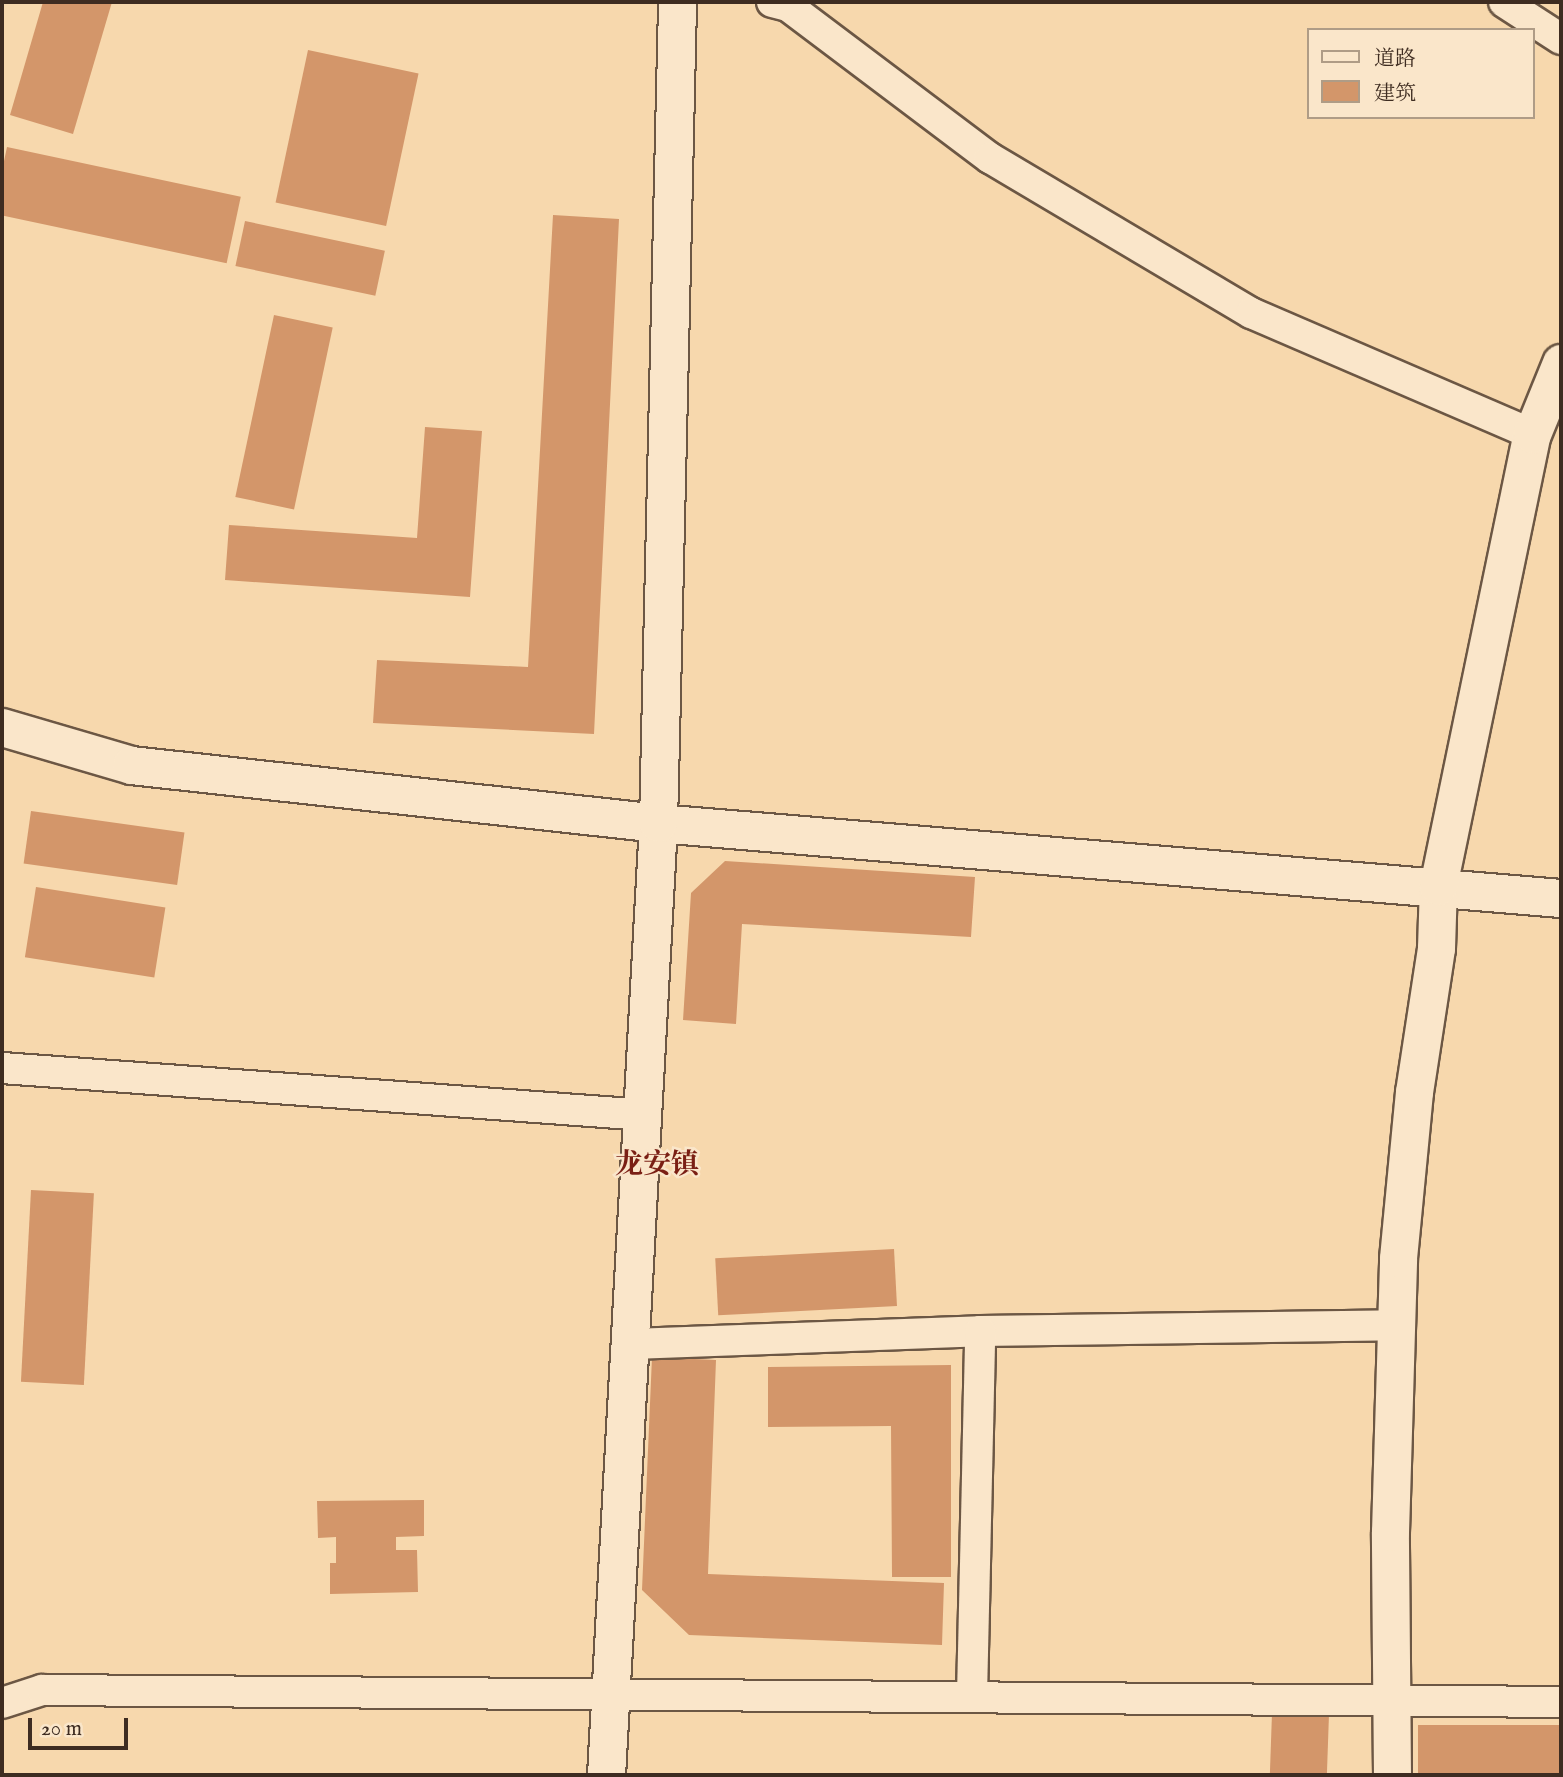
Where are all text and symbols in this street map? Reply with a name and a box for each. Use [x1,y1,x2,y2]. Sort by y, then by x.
legend [1308,28,1535,119]
text: 道路 [1374,46,1416,73]
text: 建筑 [1374,81,1416,108]
district label: 龙安镇 [615,1149,699,1183]
scale bar [32,1704,131,1748]
text: 20 m [41,1716,82,1743]

